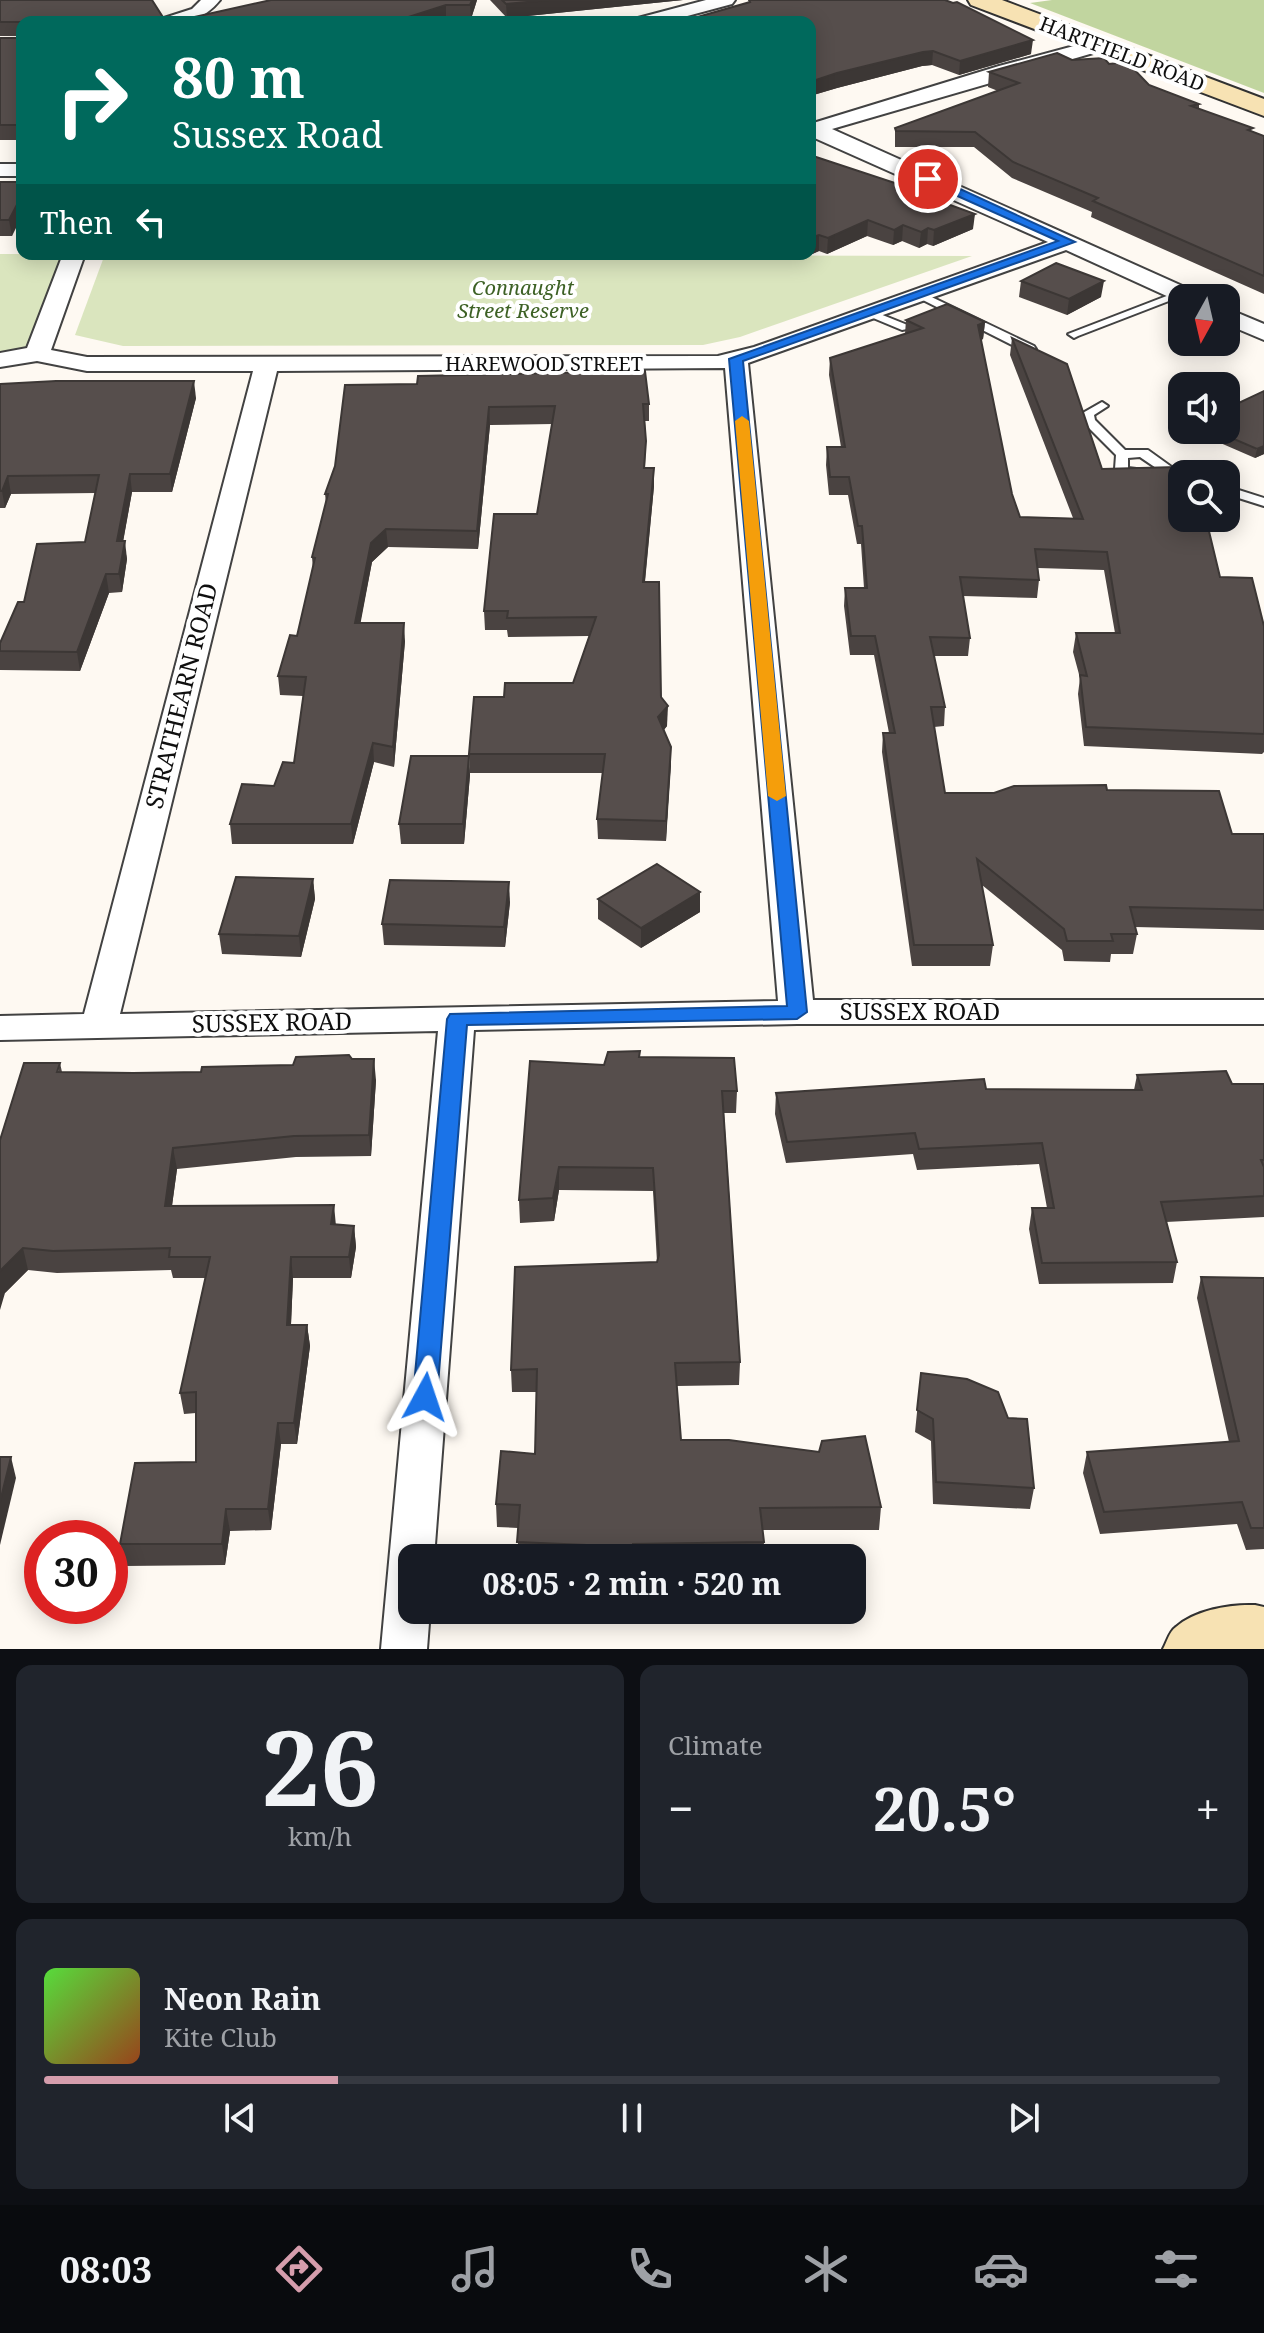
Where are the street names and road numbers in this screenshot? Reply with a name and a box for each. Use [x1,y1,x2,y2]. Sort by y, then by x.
street label: HARTFIELD ROAD [1036,10,1208,97]
street label: HAREWOOD STREET [445,350,643,377]
street label: STRATHEARN ROAD [137,579,225,812]
street label: SUSSEX ROAD [840,994,1000,1027]
street label: SUSSEX ROAD [192,1004,352,1039]

